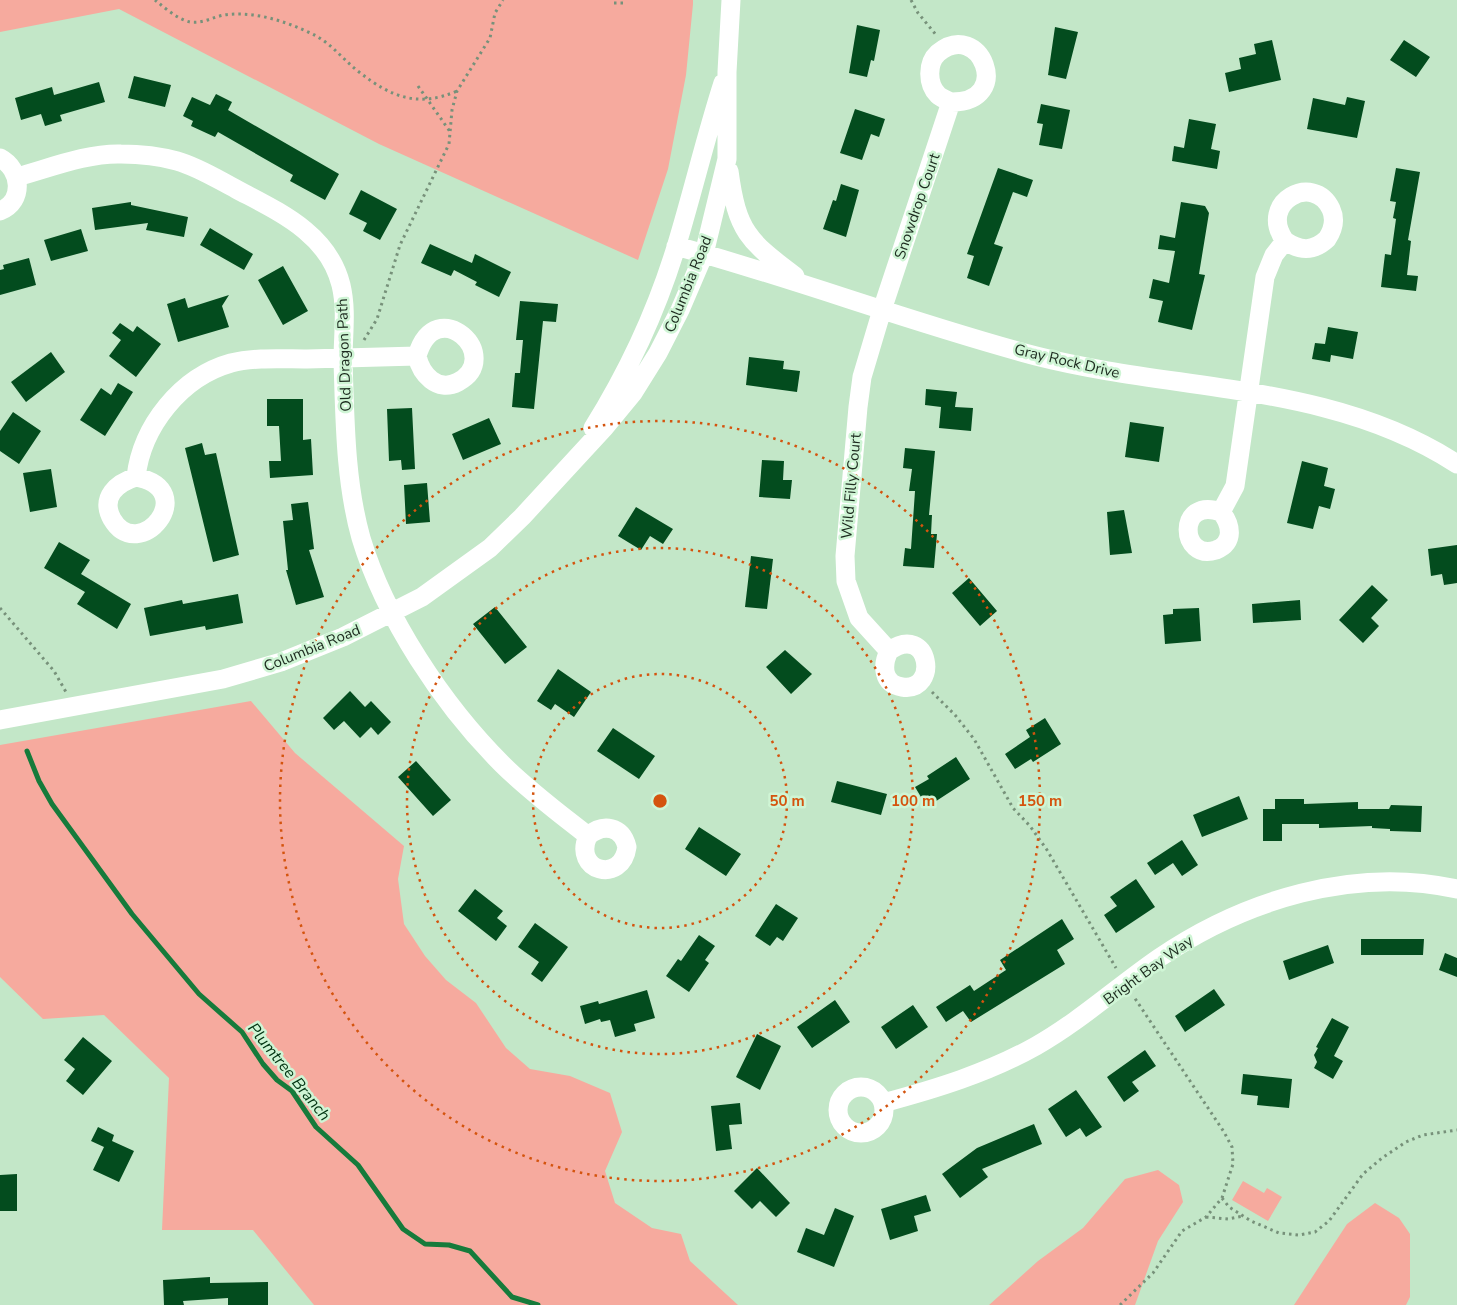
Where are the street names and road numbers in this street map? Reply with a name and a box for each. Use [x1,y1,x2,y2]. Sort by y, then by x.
street label: Snowdrop Court [890,150,945,262]
street label: Columbia Road [660,233,716,335]
street label: Old Dragon Path [332,298,356,412]
street label: Gray Rock Drive [1012,339,1122,383]
street label: Wild Filly Court [836,431,866,540]
street label: Columbia Road [261,620,363,676]
street label: Bright Bay Way [1099,931,1197,1009]

